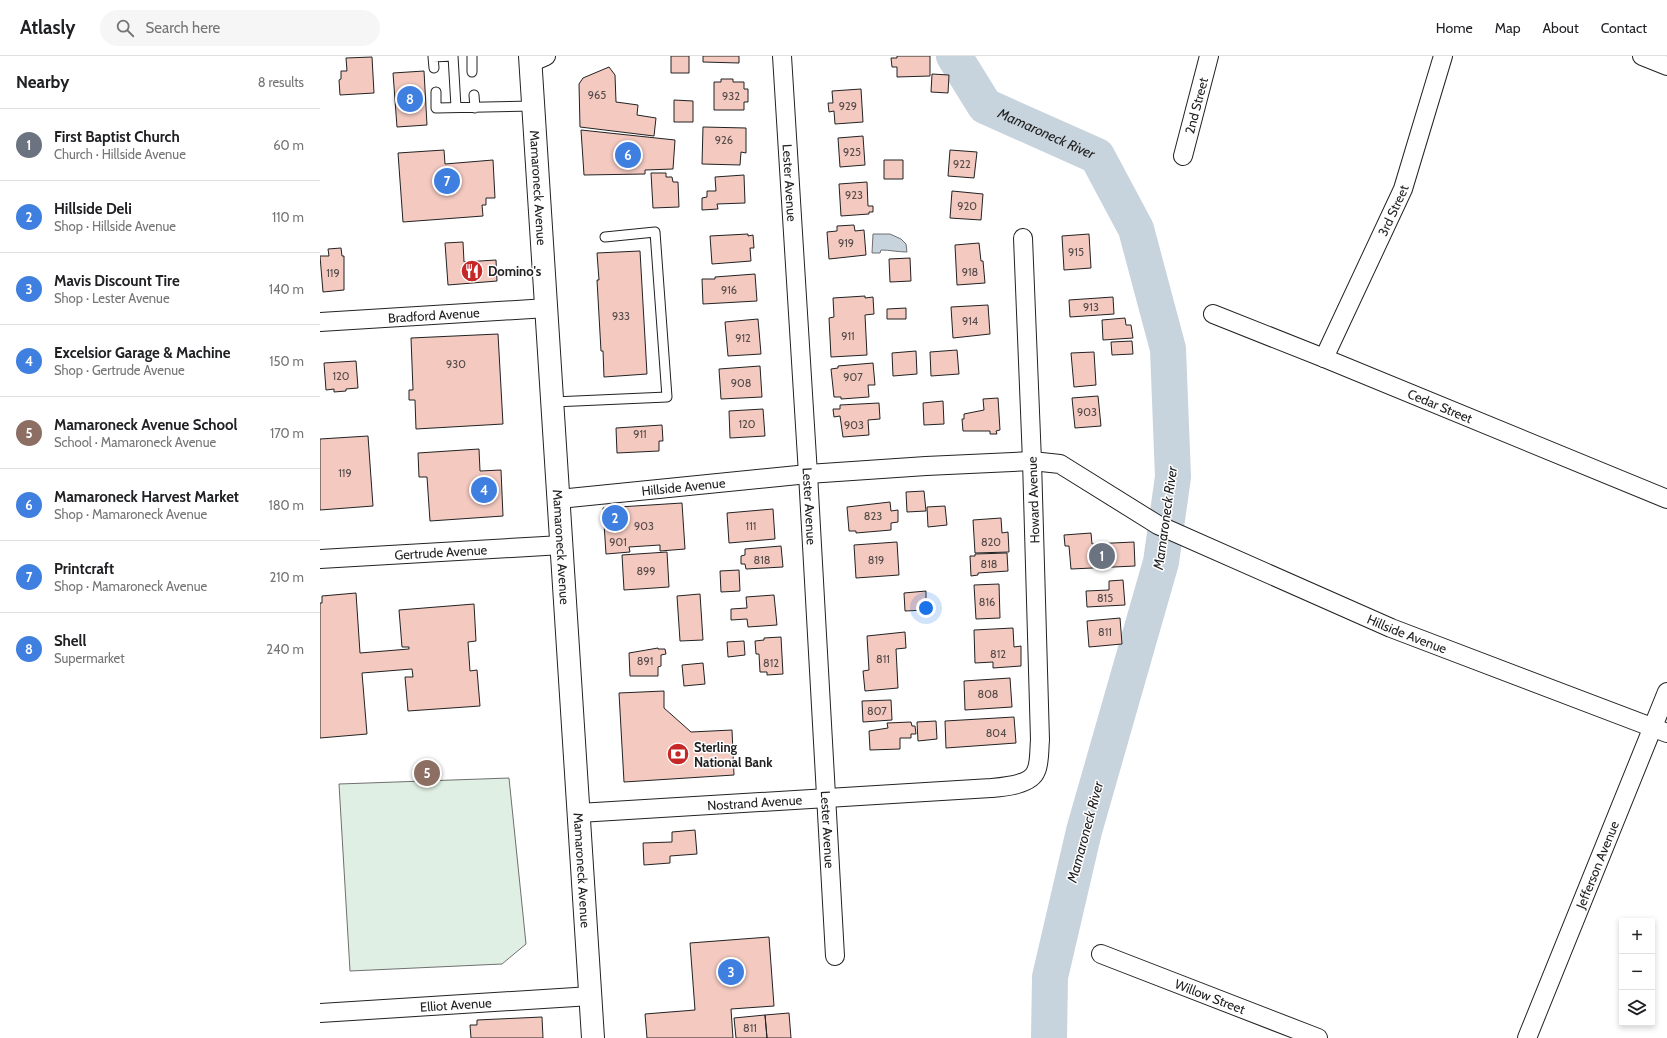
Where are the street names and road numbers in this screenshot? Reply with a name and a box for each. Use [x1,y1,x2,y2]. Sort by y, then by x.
street label: 2nd Street [1181,75,1211,136]
street label: Mamaroneck Avenue [527,130,550,246]
street label: Lester Avenue [779,143,800,222]
street label: 3rd Street [1374,183,1412,238]
street label: Bradford Avenue [387,304,480,326]
street label: Cedar Street [1405,385,1475,426]
street label: Howard Avenue [1023,456,1043,544]
street label: Lester Avenue [800,467,820,546]
street label: Hillside Avenue [641,474,726,499]
street label: Mamaroneck Avenue [550,489,573,605]
street label: Gertrude Avenue [394,541,488,563]
street label: Hillside Avenue [1365,611,1449,657]
street label: Lester Avenue [818,790,838,869]
street label: Nostrand Avenue [707,791,803,813]
street label: Mamaroneck Avenue [571,812,594,929]
street label: Jefferson Avenue [1572,818,1622,912]
street label: Willow Street [1173,975,1248,1017]
street label: Elliot Avenue [419,994,492,1015]

